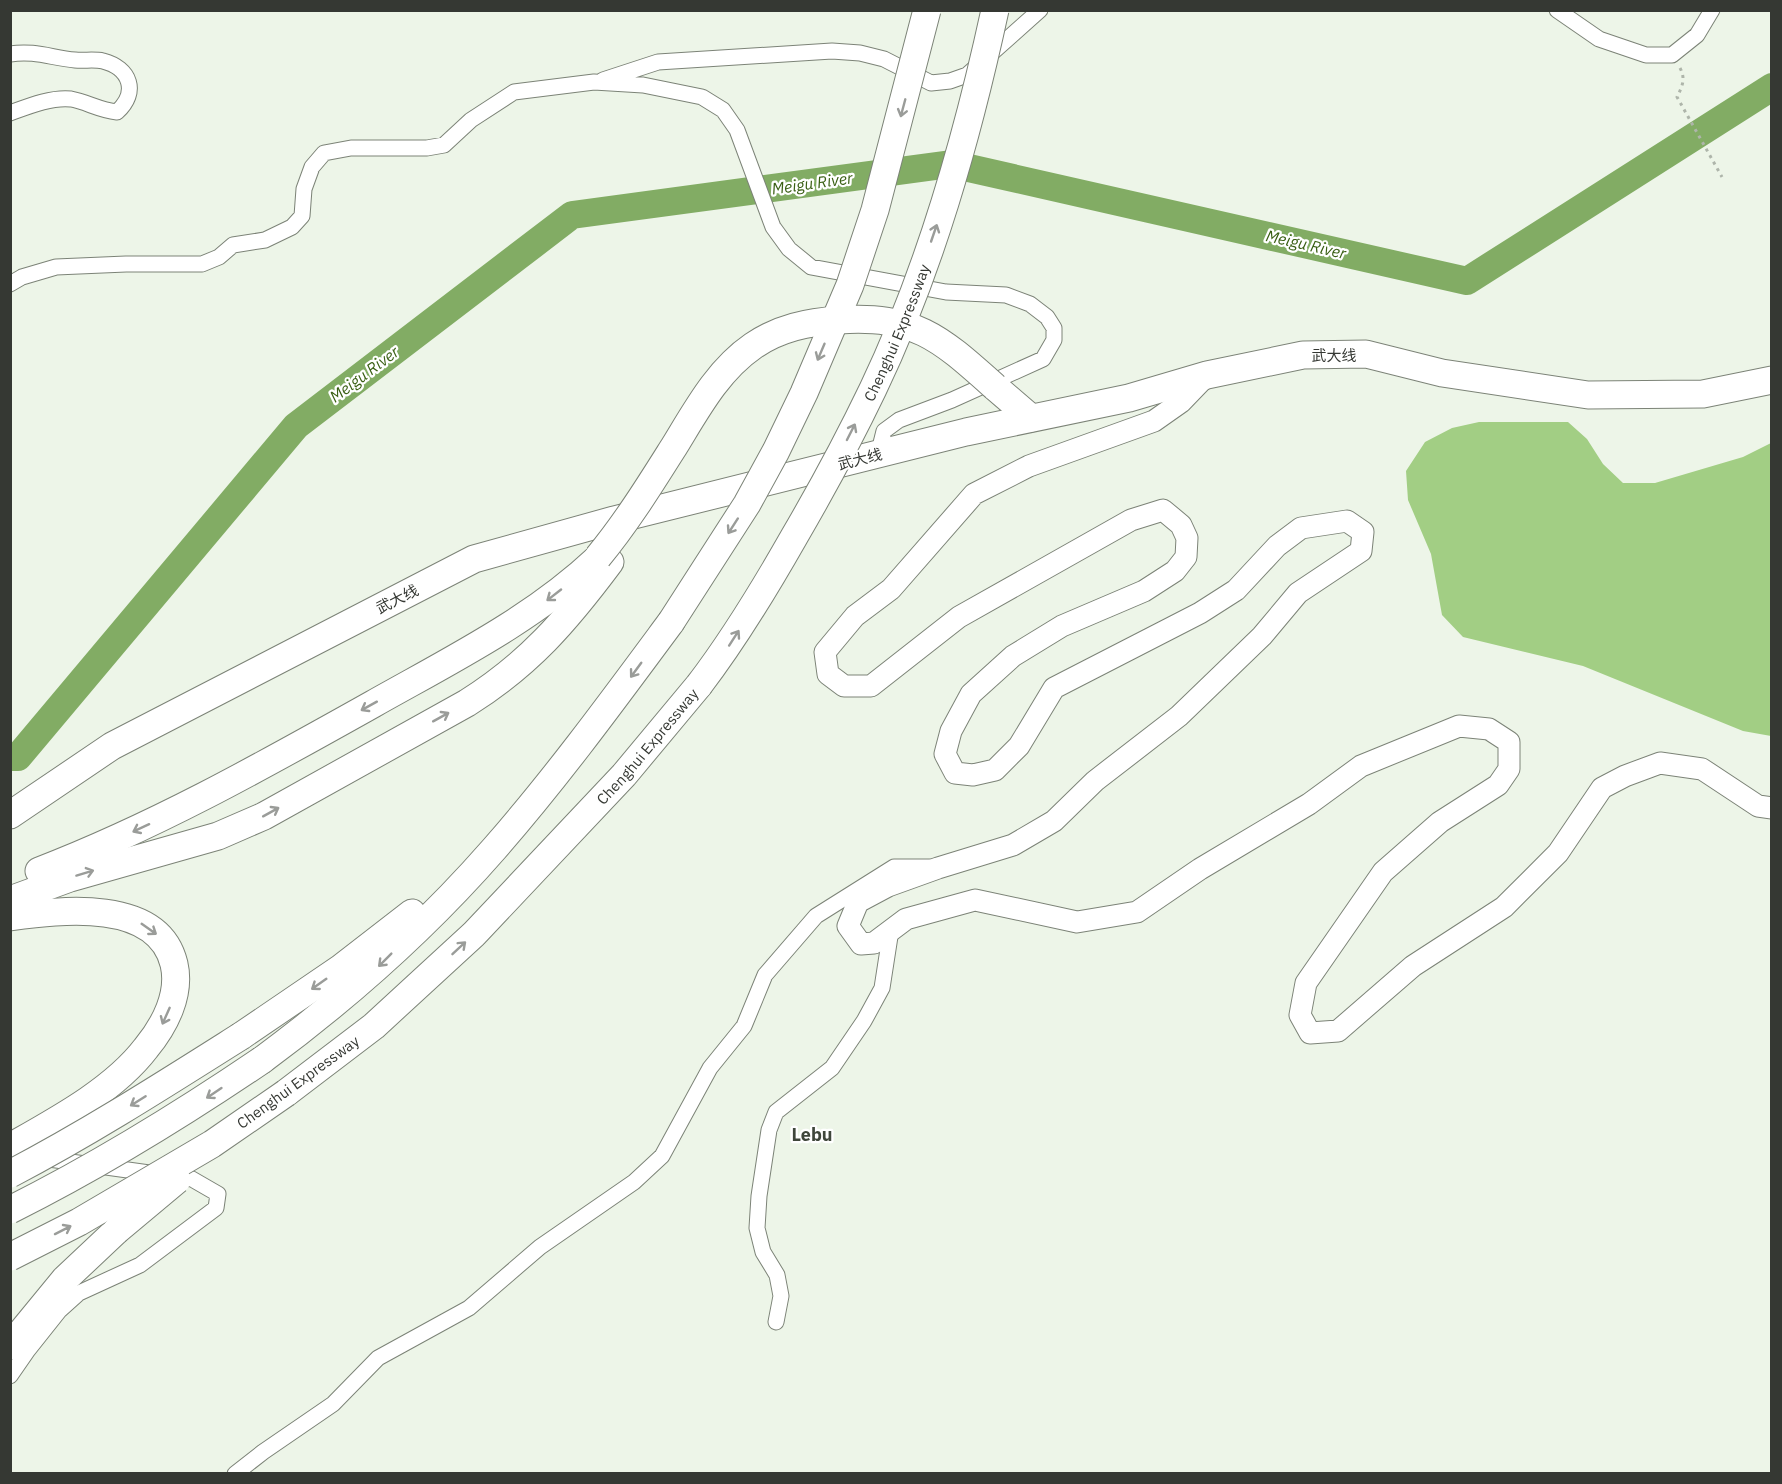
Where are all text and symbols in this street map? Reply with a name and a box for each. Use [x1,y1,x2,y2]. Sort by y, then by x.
one-way arrow [897,98,908,117]
water label: Meigu River [770,167,855,199]
one-way arrow [929,224,940,243]
water label: Meigu River [1264,225,1349,263]
street label: Chenghui Expressway [859,261,934,404]
water label: Meigu River [325,341,404,407]
one-way arrow [815,343,826,361]
street label: 武大线 [1311,346,1357,365]
one-way arrow [846,424,857,442]
street label: 武大线 [836,444,884,474]
one-way arrow [727,517,739,534]
street label: 武大线 [373,580,421,618]
one-way arrow [547,589,563,602]
one-way arrow [727,630,740,647]
one-way arrow [630,661,642,677]
street label: Chenghui Expressway [592,684,702,808]
one-way arrow [361,700,378,712]
one-way arrow [432,711,449,723]
one-way arrow [262,806,279,818]
one-way arrow [132,823,150,835]
one-way arrow [75,867,94,878]
one-way arrow [141,923,157,935]
one-way arrow [452,941,467,955]
one-way arrow [378,952,393,967]
one-way arrow [311,978,327,990]
one-way arrow [160,1006,171,1024]
street label: Chenghui Expressway [233,1031,363,1133]
one-way arrow [206,1087,222,1099]
one-way arrow [130,1095,147,1107]
district label: Lebu [791,1123,833,1146]
one-way arrow [53,1224,71,1236]

